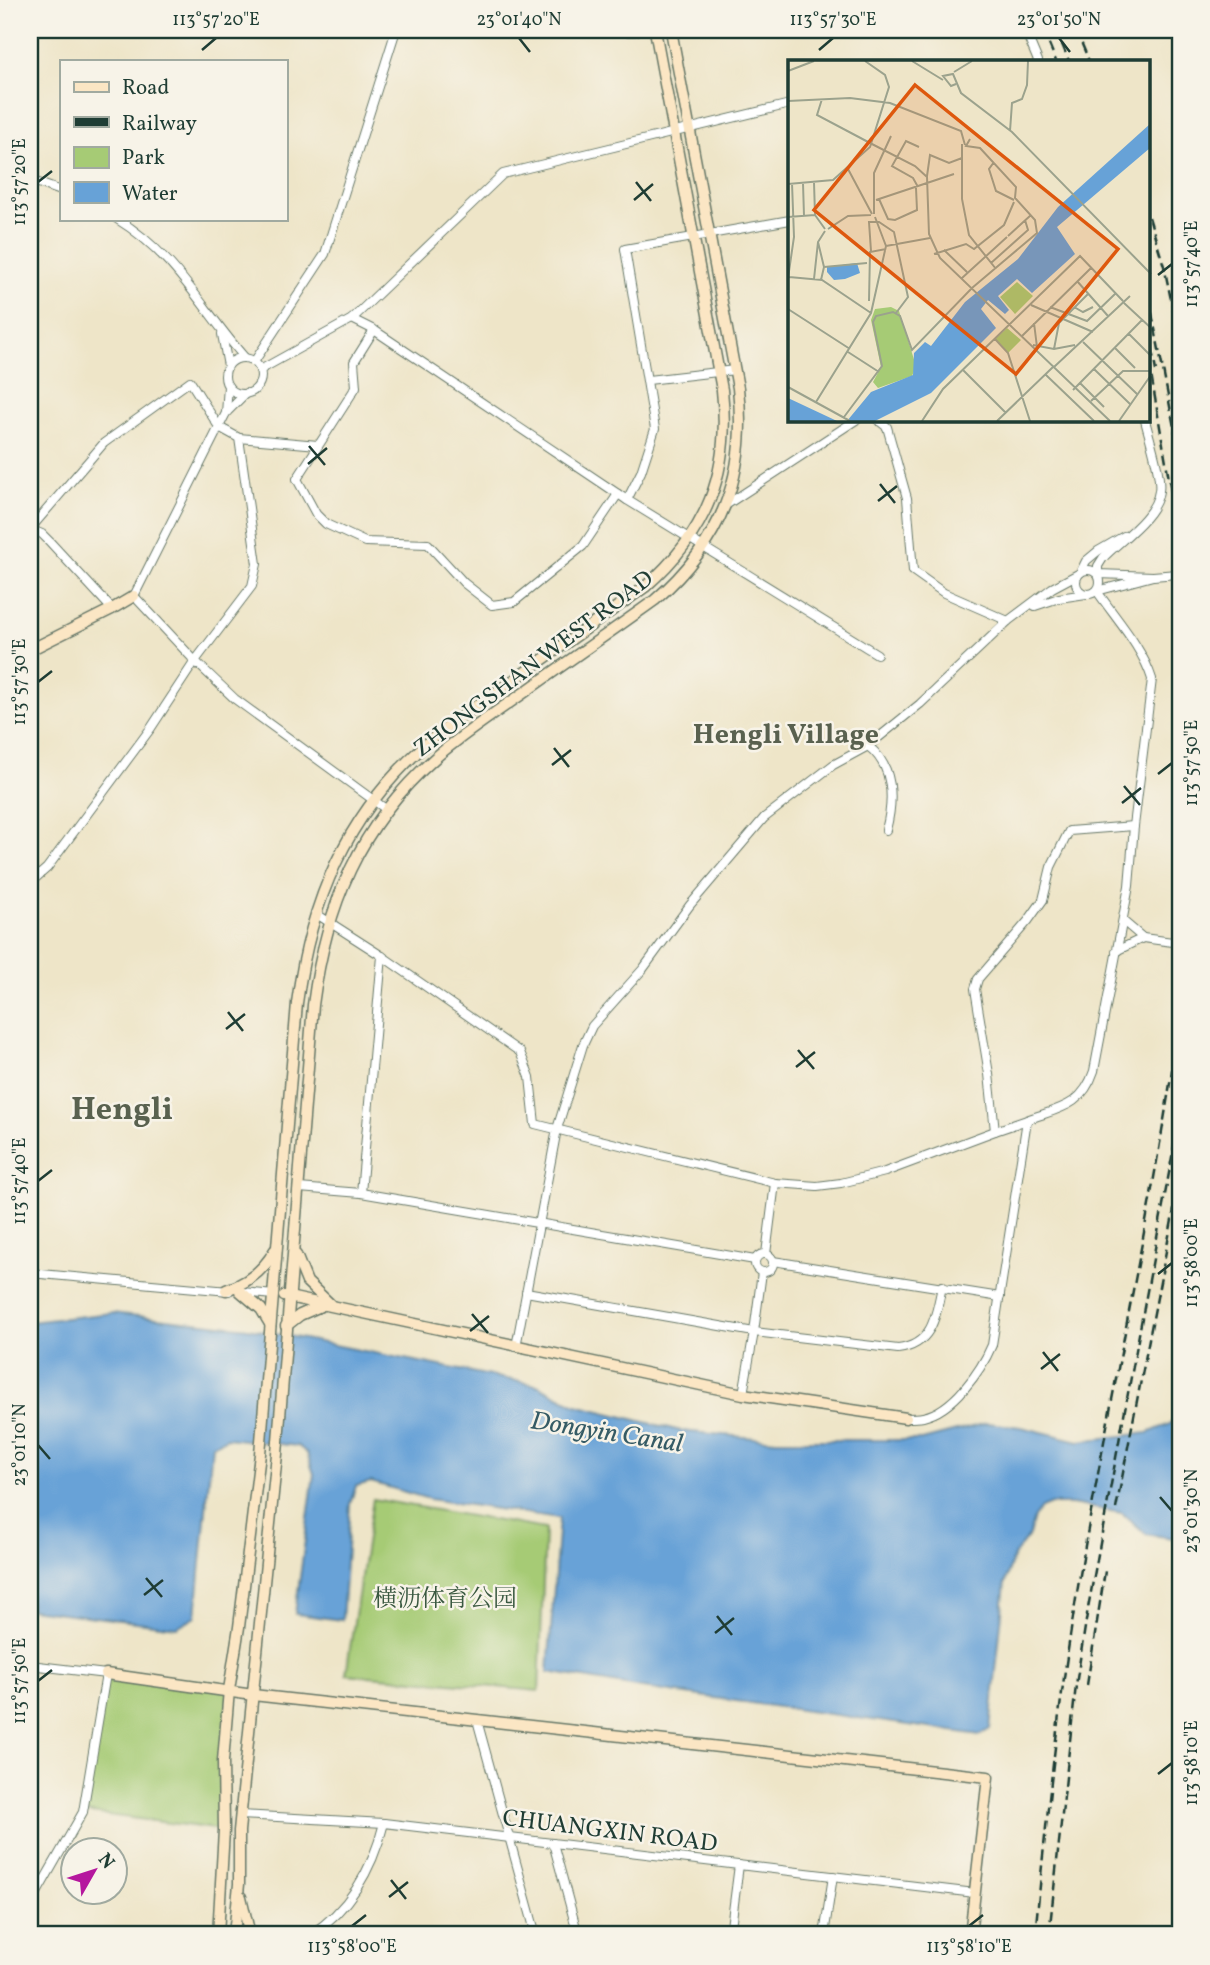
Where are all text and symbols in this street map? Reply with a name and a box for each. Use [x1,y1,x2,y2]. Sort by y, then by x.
text: 113°57'20"E [172,8,260,33]
text: 23°01'40"N [476,8,562,33]
text: 113°57'30"E [789,8,877,33]
text: 23°01'50"N [1017,8,1101,33]
legend [60,60,287,220]
inset map [788,60,1150,422]
text: Road [122,74,169,103]
text: Railway [122,110,198,139]
text: 113°57'20"E [8,138,33,226]
text: Park [122,144,165,173]
text: Water [122,180,178,209]
text: 113°57'40"E [1180,220,1205,308]
street label: ZHONGSHAN WEST ROAD [407,563,661,766]
text: 113°57'30"E [8,638,33,726]
district label: Hengli Village [693,716,879,755]
text: 113°57'50"E [1180,720,1205,806]
district label: Hengli [71,1089,173,1133]
text: 113°57'40"E [8,1137,33,1225]
text: 113°58'00"E [1180,1218,1205,1308]
text: 23°01'10"N [8,1403,33,1487]
water label: Dongyin Canal [528,1403,686,1463]
text: 23°01'30"N [1180,1469,1205,1553]
park label: 横沥体育公园 [373,1583,517,1617]
text: 113°57'50"E [8,1638,33,1724]
text: 113°58'10"E [1180,1720,1205,1806]
street label: CHUANGXIN ROAD [500,1802,719,1862]
north arrow [60,1836,130,1906]
text: N [91,1848,120,1875]
text: 113°58'00"E [307,1935,397,1960]
text: 113°58'10"E [926,1935,1012,1960]

